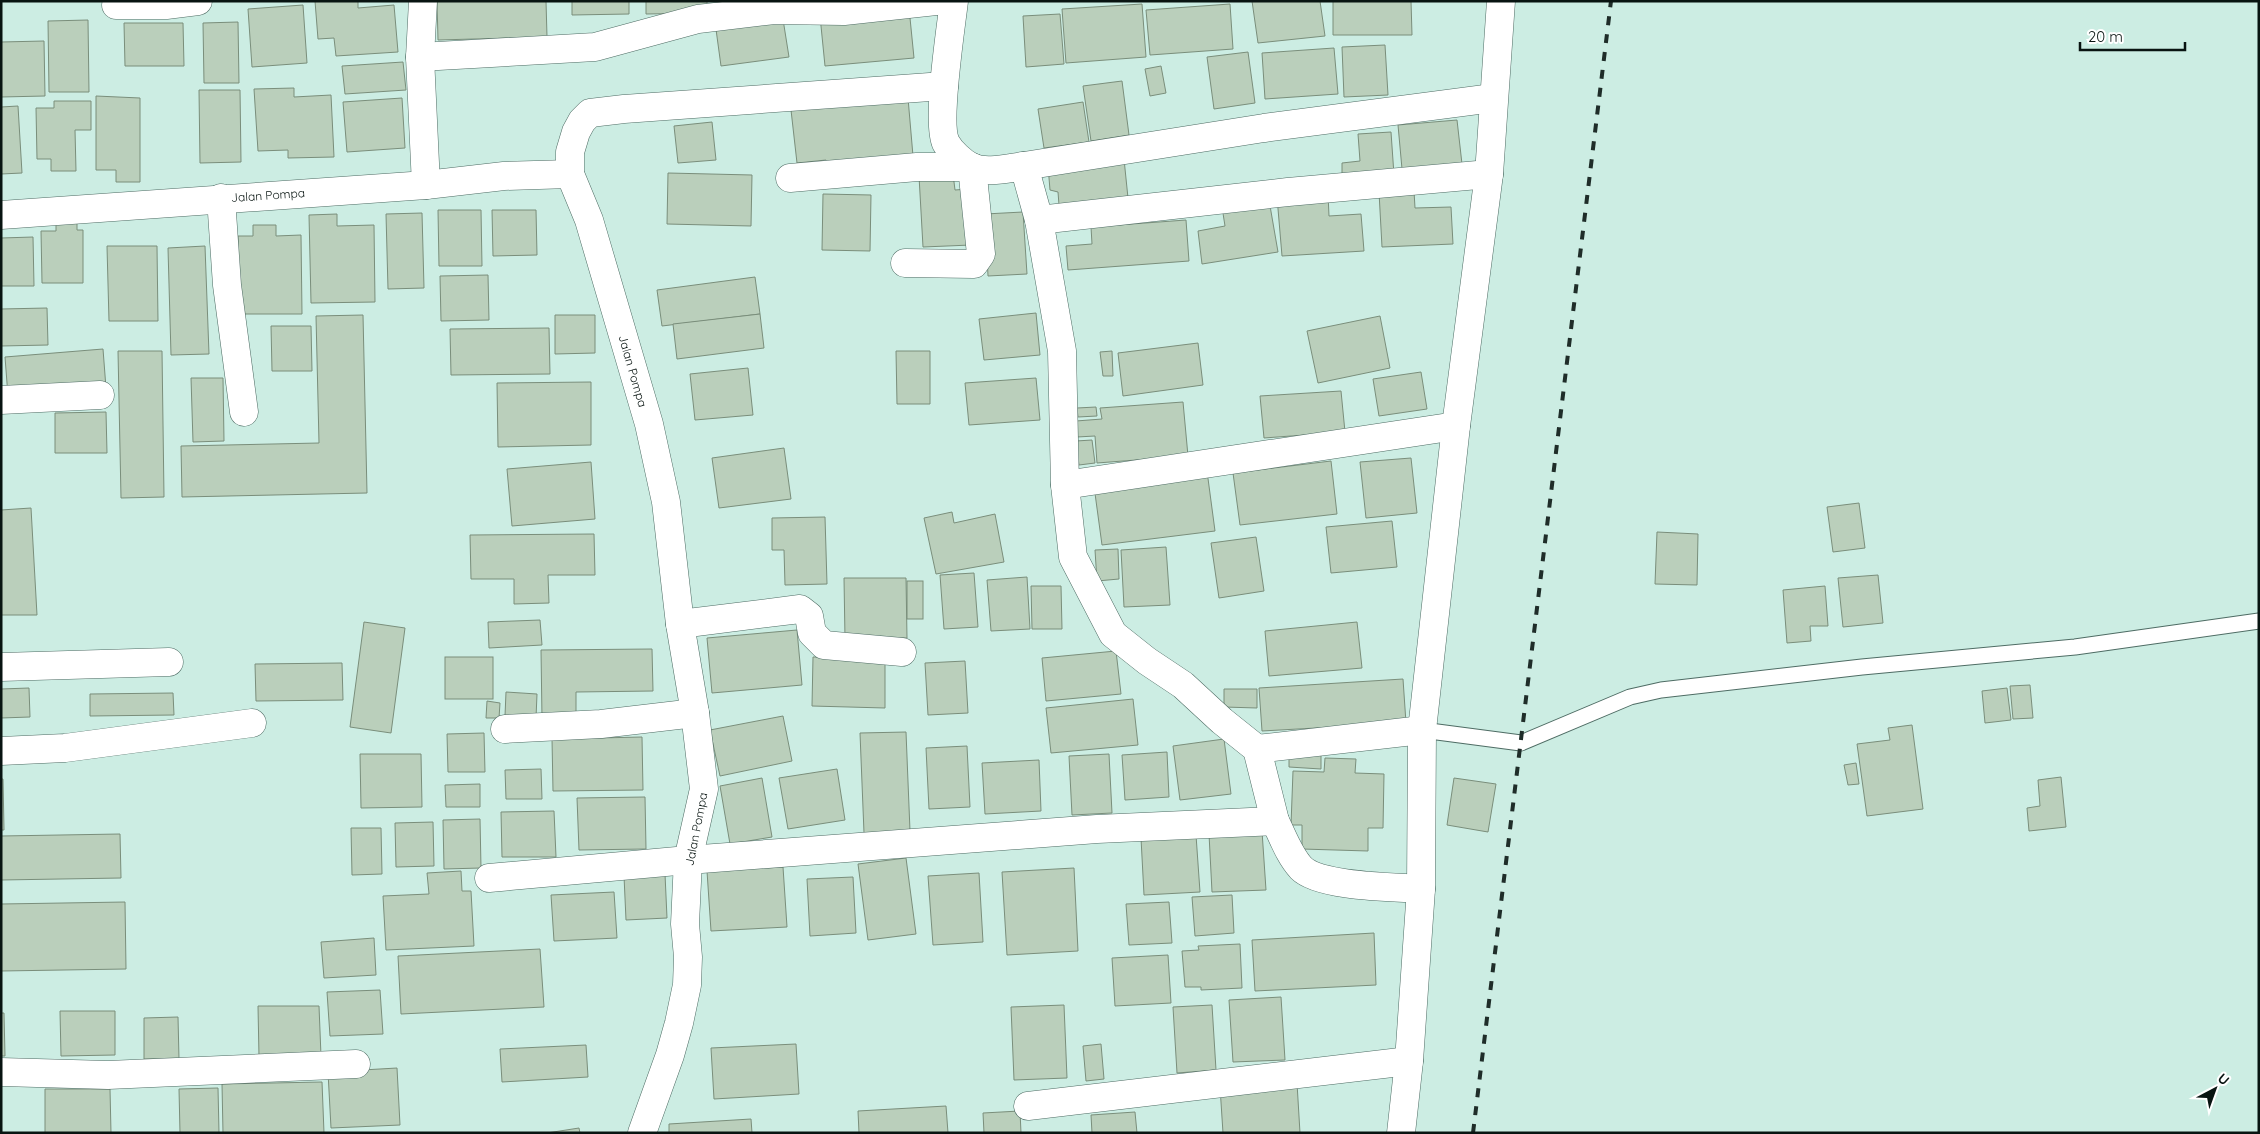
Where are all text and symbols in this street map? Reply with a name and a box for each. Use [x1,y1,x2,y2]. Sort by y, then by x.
scale bar [2080,20,2185,52]
text: 20 m [2088,27,2123,46]
street label: Jalan Pompa [230,185,306,205]
street label: Jalan Pompa [616,333,650,409]
street label: Jalan Pompa [682,791,710,867]
north arrow [2190,1064,2240,1114]
text: U [2214,1069,2233,1089]

